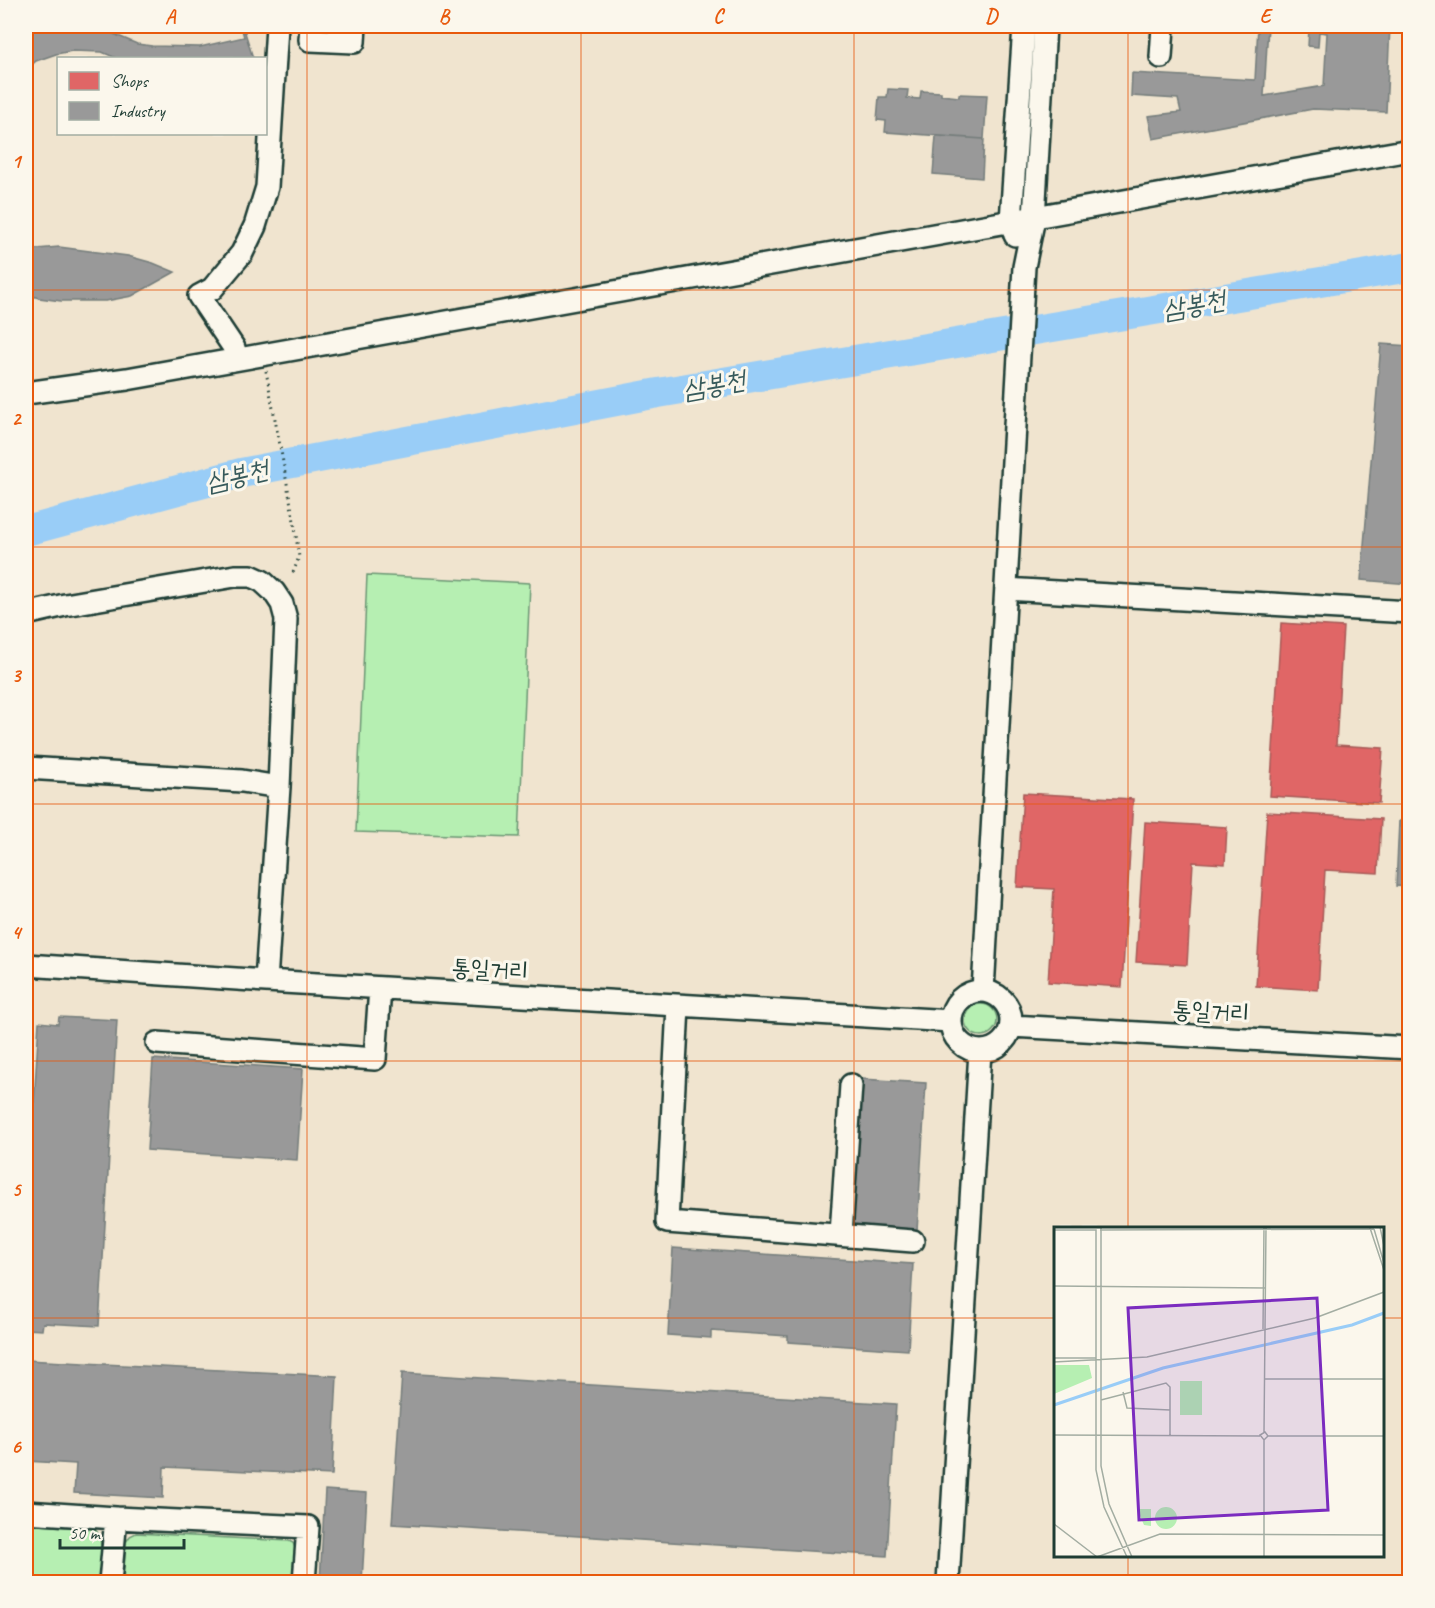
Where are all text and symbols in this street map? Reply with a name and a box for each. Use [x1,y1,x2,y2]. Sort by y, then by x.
text: A [165,4,177,29]
text: B [439,4,451,29]
text: C [713,4,725,29]
text: D [985,4,999,29]
text: E [1260,4,1274,29]
legend [57,57,267,135]
text: Shops [111,70,150,92]
text: Industry [111,100,166,122]
text: 1 [12,149,23,174]
water label: 삼봉천 [1160,282,1231,326]
water label: 삼봉천 [680,362,751,406]
text: 2 [12,406,23,431]
water label: 삼봉천 [203,452,274,499]
text: 3 [12,663,23,688]
text: 4 [12,920,24,945]
street label: 통일거리 [451,952,529,986]
street label: 통일거리 [1172,994,1250,1028]
text: 5 [12,1177,23,1202]
inset map [1054,1227,1384,1557]
text: 6 [11,1434,22,1459]
scale bar [60,1512,184,1550]
text: 50 m [69,1522,102,1544]

